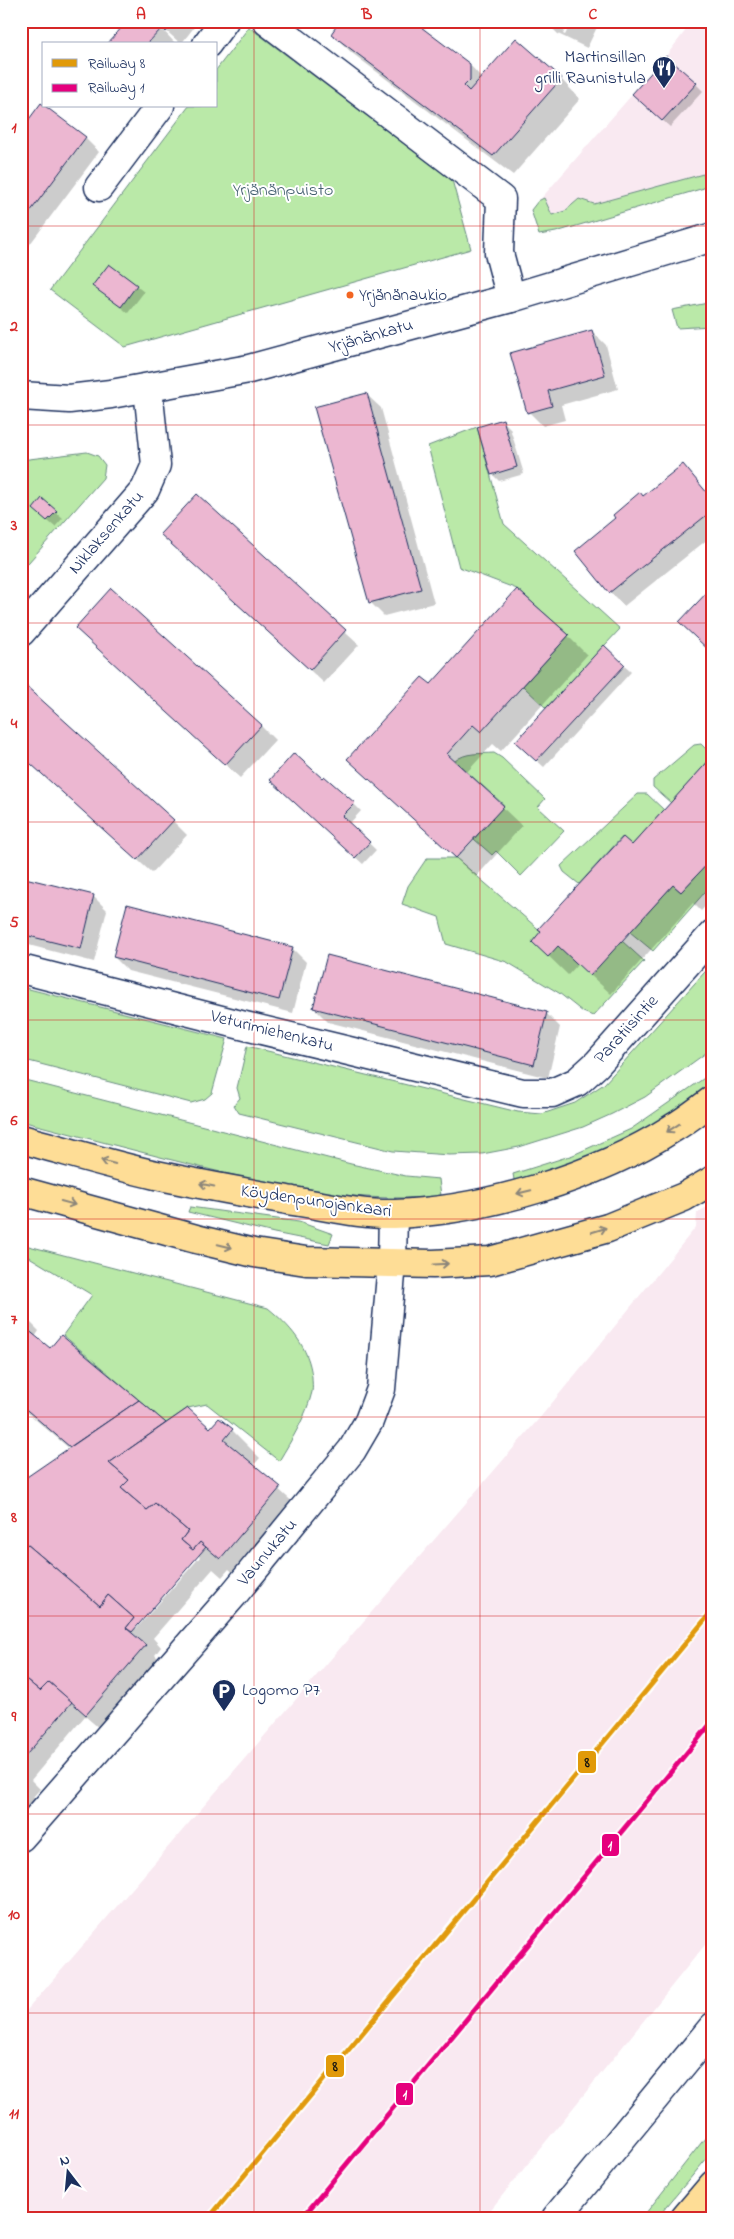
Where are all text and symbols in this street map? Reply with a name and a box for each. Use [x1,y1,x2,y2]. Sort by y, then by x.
text: A [136,3,146,27]
text: B [361,3,373,27]
text: C [589,3,598,27]
legend [42,42,218,108]
place label: Martinsillan grilli Raunistula [534,45,646,93]
text: Railway 8 [88,53,146,76]
restaurant icon: Martinsillan grilli Raunistula [651,55,677,89]
text: Railway 1 [88,77,145,100]
text: 1 [11,116,17,140]
park label: Yrjänänpuisto [233,178,333,204]
place label: Yrjänänaukio [359,283,447,308]
marker: Yrjänänaukio [345,290,355,300]
street label: Yrjänänkatu [326,313,416,361]
text: 2 [9,315,18,339]
street label: Niklaksenkatu [63,485,151,581]
text: 3 [10,514,18,538]
text: 4 [10,712,18,736]
text: 5 [9,911,19,935]
street label: Paratiisintie [589,989,666,1070]
street label: Veturimiehenkatu [207,1004,336,1060]
text: 6 [9,1109,18,1133]
one-way arrow [666,1123,680,1133]
one-way arrow [100,1157,116,1167]
street label: Köydenpunojankaari [239,1179,393,1225]
one-way arrow [199,1180,215,1189]
one-way arrow [517,1188,533,1197]
one-way arrow [60,1199,76,1208]
one-way arrow [591,1225,607,1235]
one-way arrow [217,1242,233,1251]
one-way arrow [432,1259,448,1268]
text: 7 [11,1308,18,1332]
text: 8 [10,1506,17,1530]
street label: Vaunukatu [231,1513,304,1593]
parking icon: Logomo P7 [211,1678,237,1712]
place label: Logomo P7 [242,1678,321,1705]
text: 9 [11,1705,17,1729]
line badge: 8 [577,1750,597,1774]
text: 8 [583,1753,590,1774]
line badge: 1 [601,1833,620,1857]
text: 1 [608,1836,613,1857]
text: 10 [8,1903,20,1927]
line badge: 8 [325,2054,345,2078]
text: 8 [331,2057,338,2078]
line badge: 1 [395,2082,414,2106]
text: 1 [403,2085,408,2106]
text: 11 [9,2102,20,2126]
north arrow [42,2146,92,2196]
text: N [57,2150,72,2172]

